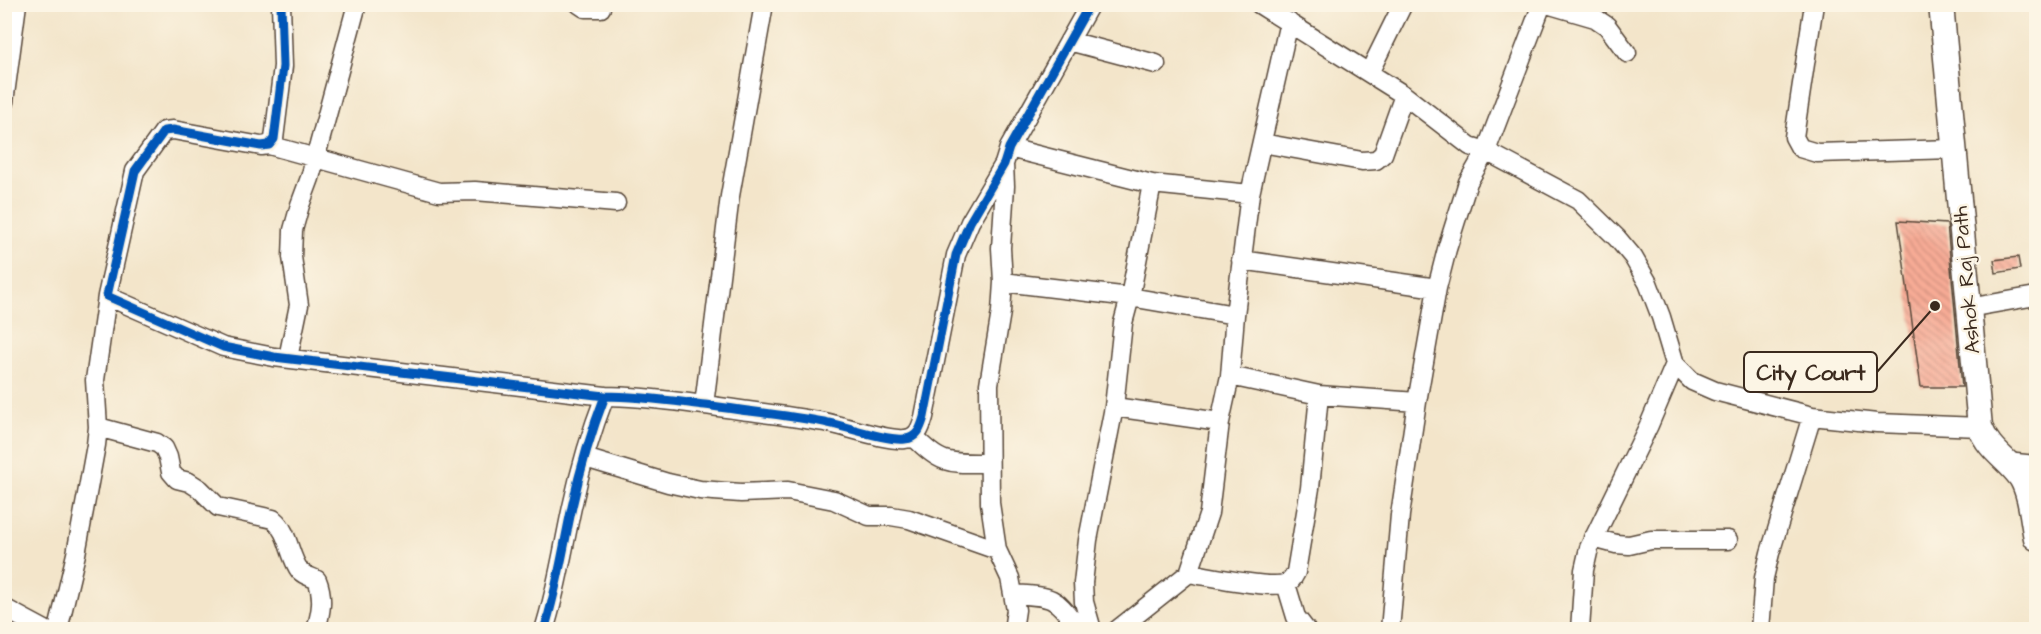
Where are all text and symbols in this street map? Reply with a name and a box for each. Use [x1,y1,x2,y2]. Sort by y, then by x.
street label: Ashok Raj Path [1946,204,1987,355]
callout: City Court [1744,352,1877,392]
text: City Court [1757,358,1867,391]

